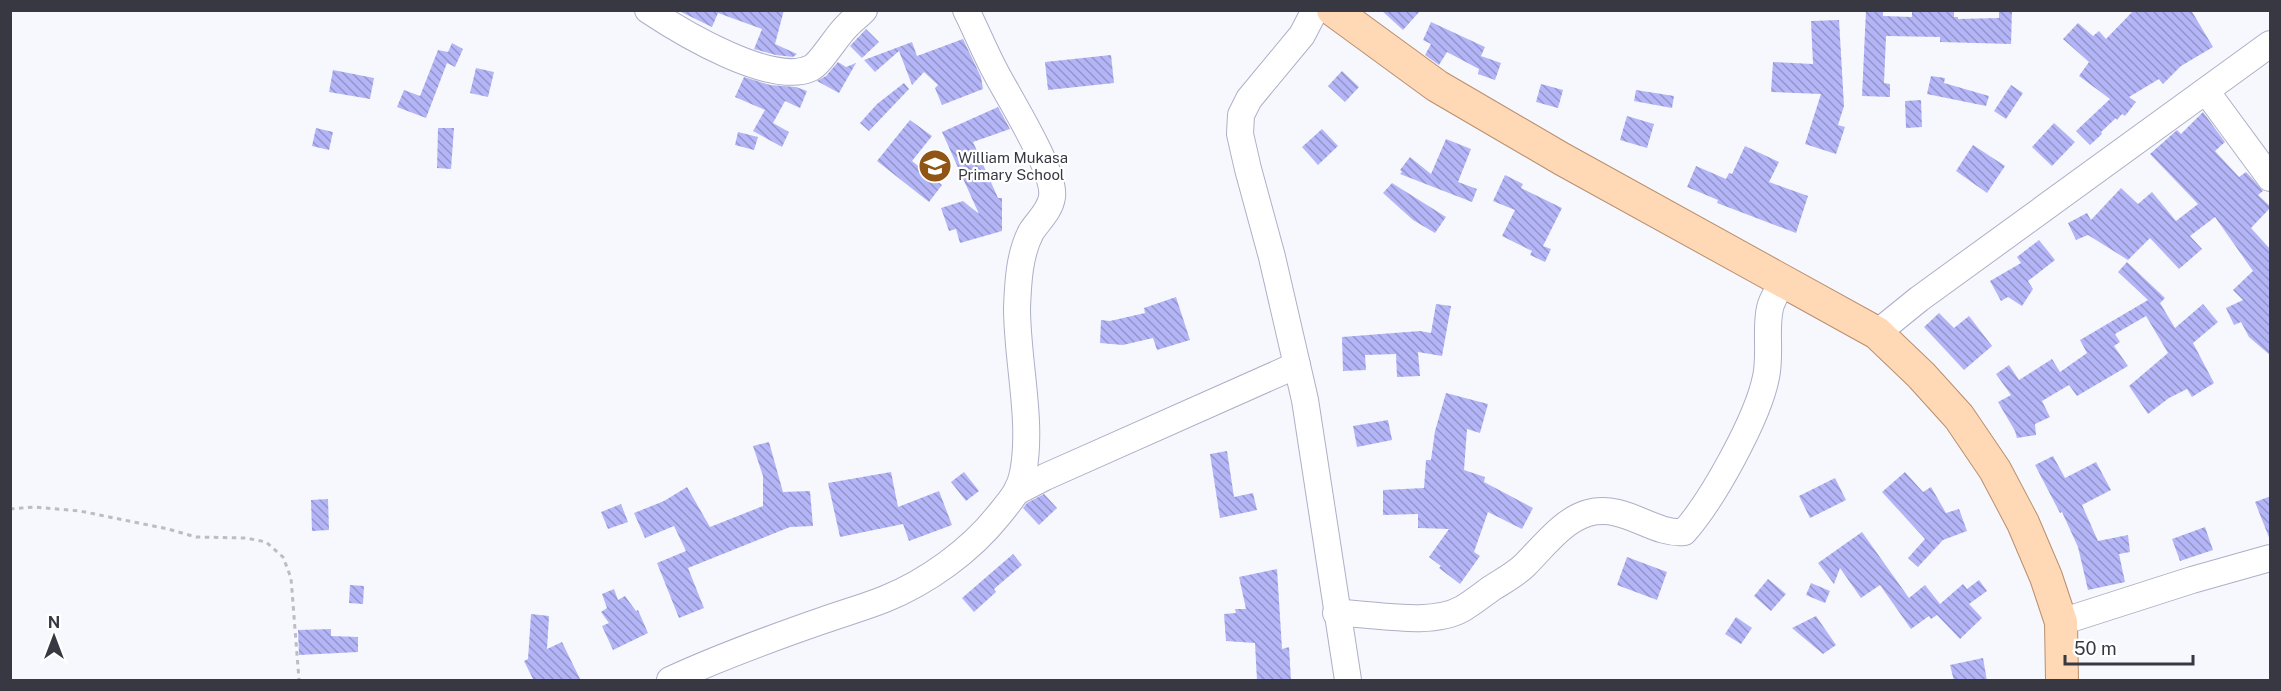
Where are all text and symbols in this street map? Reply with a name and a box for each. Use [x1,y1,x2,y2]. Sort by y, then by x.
school or university icon: William Mukasa Primary School [917,148,953,184]
place label: William Mukasa Primary School [958,149,1068,183]
north arrow [24,607,84,667]
text: N [48,613,60,632]
scale bar [2065,628,2192,666]
text: 50 m [2074,638,2117,659]

